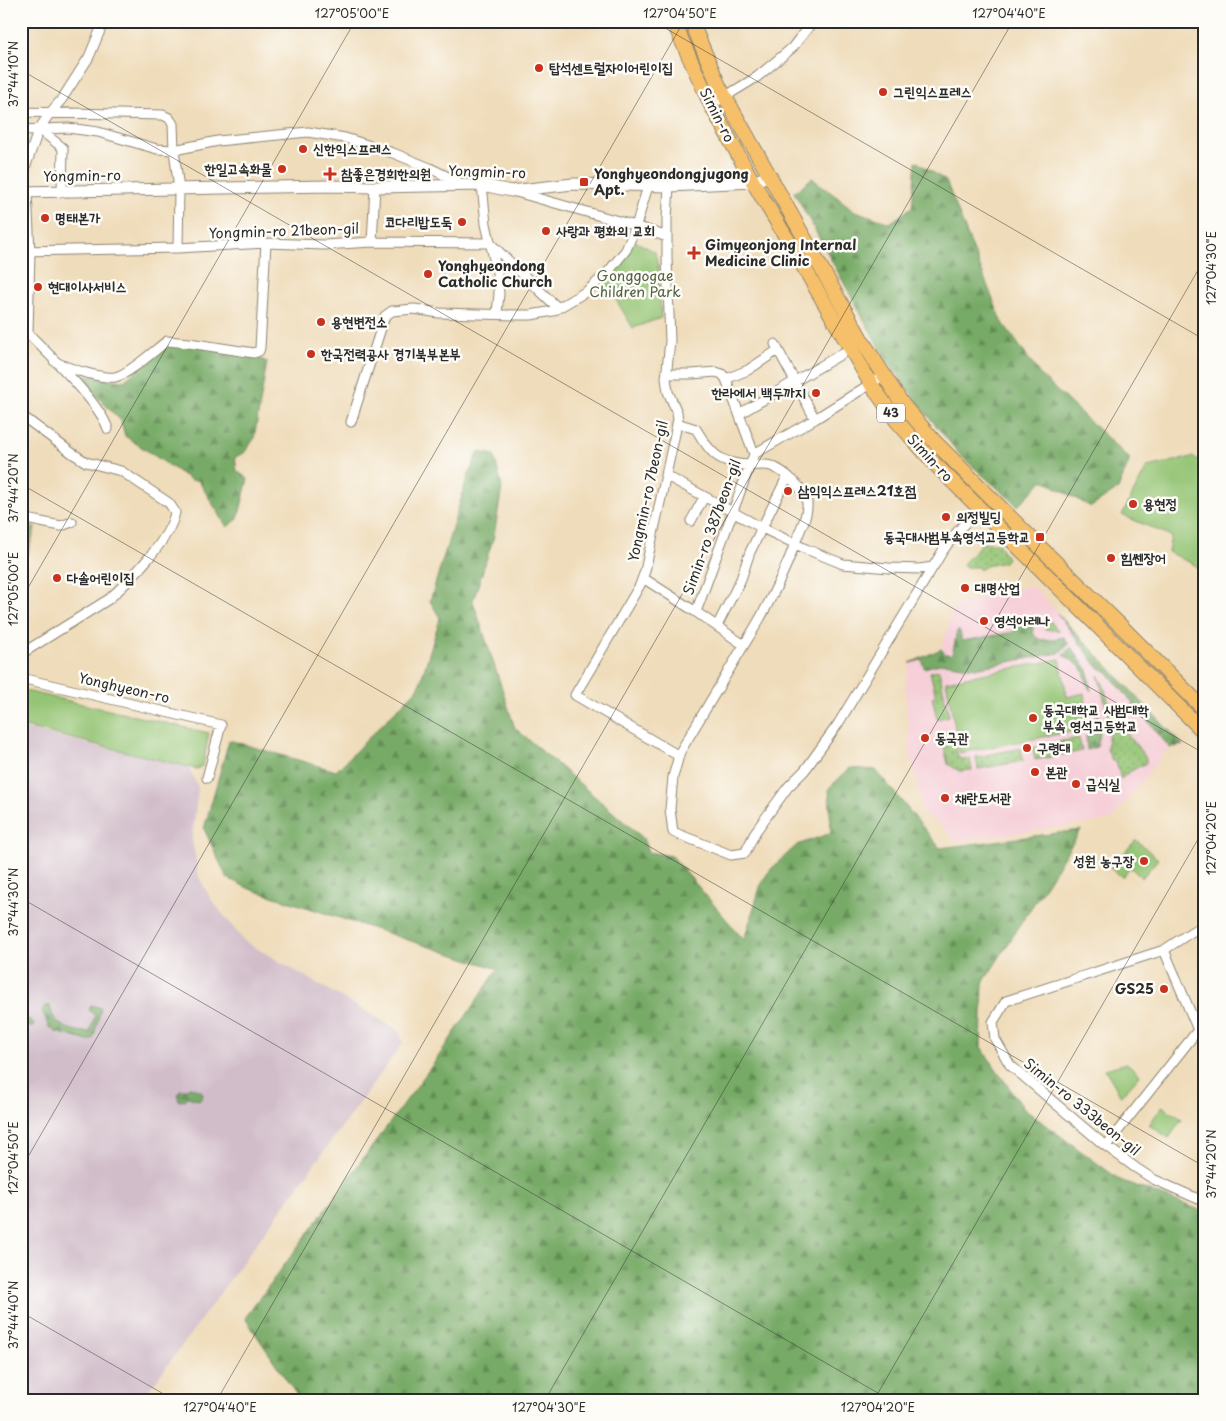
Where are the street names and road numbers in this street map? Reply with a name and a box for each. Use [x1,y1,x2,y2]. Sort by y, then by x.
street label: Simin-ro [695,84,740,146]
street label: Yongmin-ro [448,160,526,183]
street label: Yongmin-ro [43,164,121,187]
street label: Yongmin-ro 21beon-gil [208,217,360,244]
road number: 43 [877,403,905,422]
street label: Yongmin-ro 7beon-gil [622,418,673,564]
street label: Simin-ro [903,429,958,486]
street label: Simin-ro 387beon-gil [677,456,746,598]
street label: Yonghyeon-ro [77,667,172,708]
street label: Simin-ro 333beon-gil [1019,1053,1145,1160]

